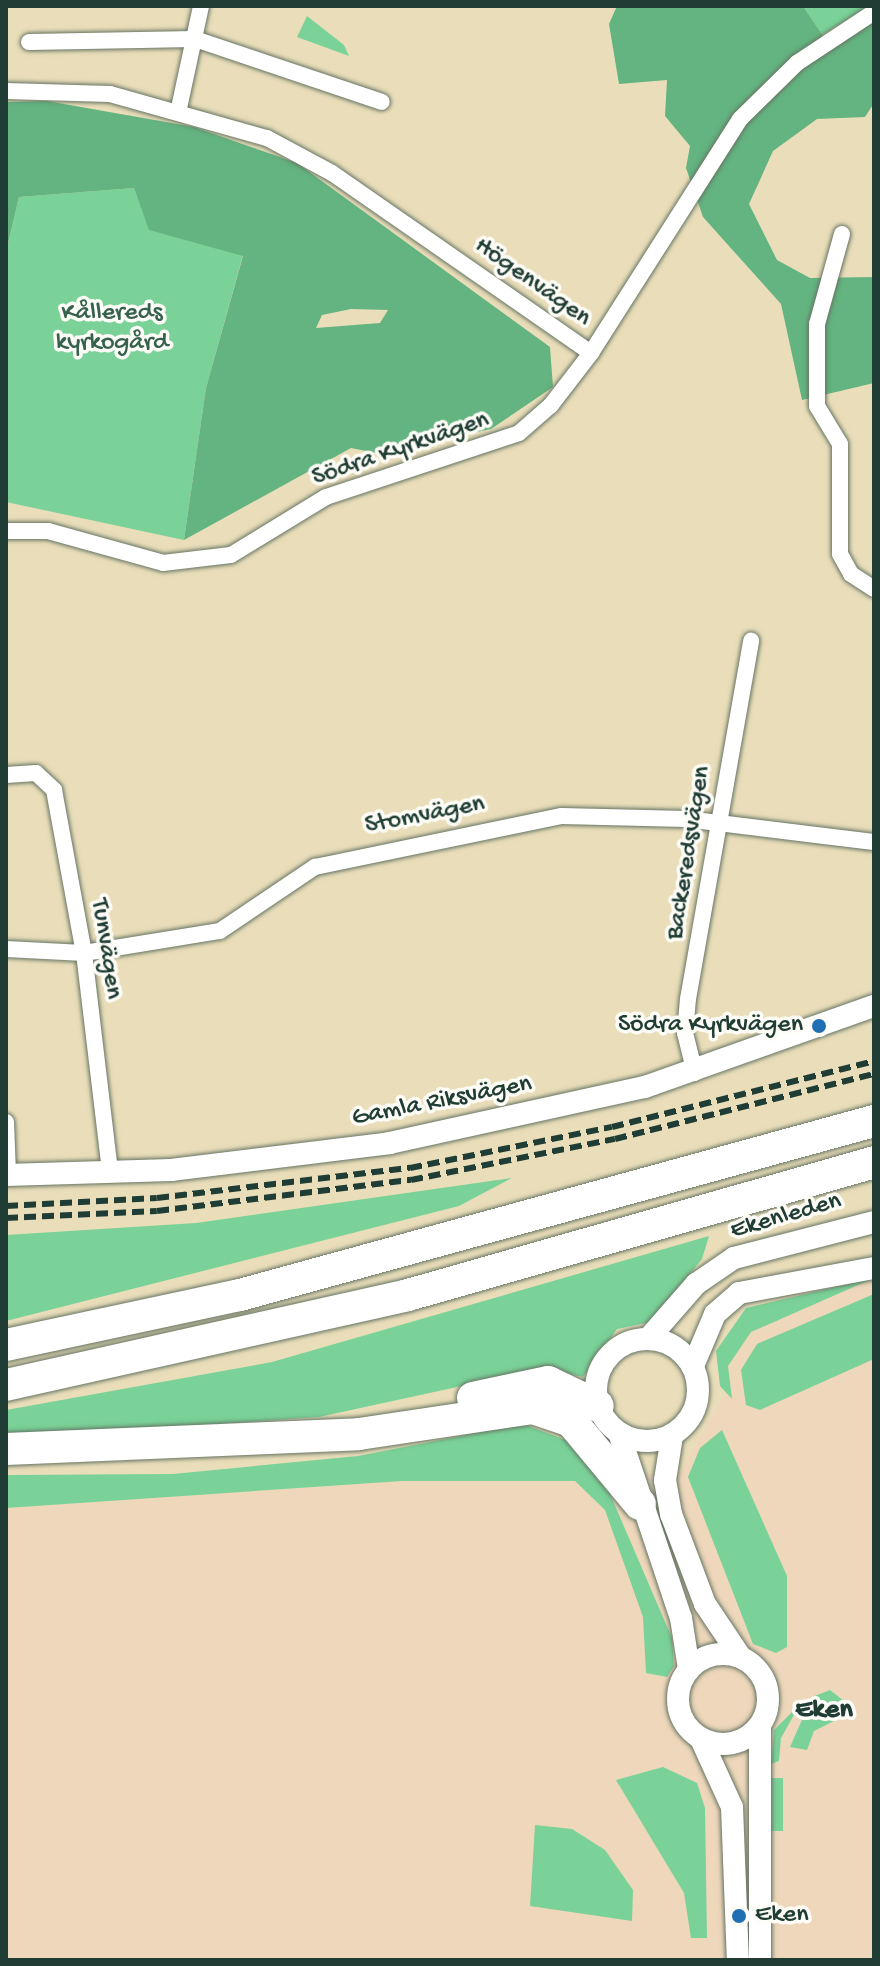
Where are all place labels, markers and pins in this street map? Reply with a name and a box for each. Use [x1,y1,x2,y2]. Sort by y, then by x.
place label: Södra Kyrkvägen [618,1010,803,1042]
marker: Södra Kyrkvägen [810,1017,828,1035]
place label: Eken [755,1900,809,1932]
marker: Eken [730,1907,748,1925]

